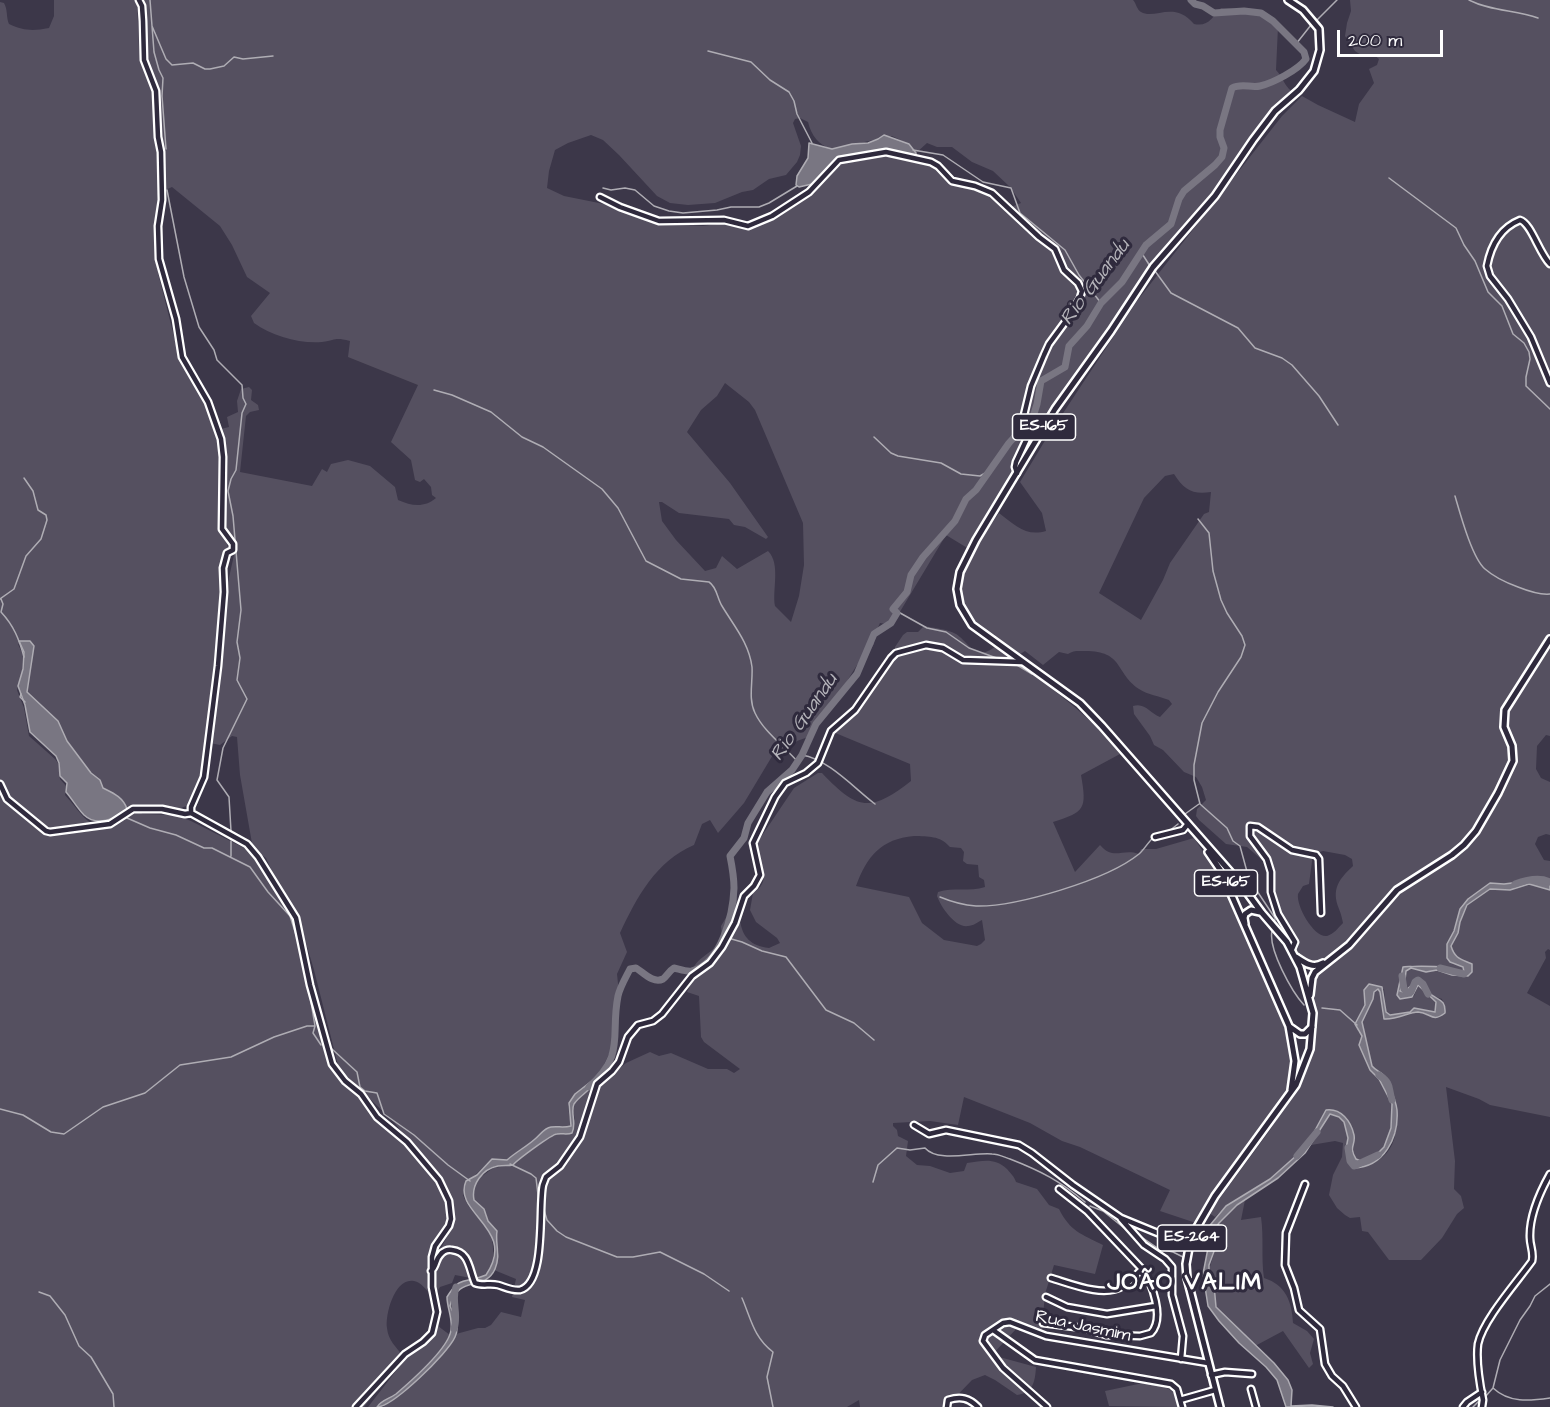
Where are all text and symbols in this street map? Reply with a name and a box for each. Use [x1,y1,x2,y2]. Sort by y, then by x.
scale bar [1340,18,1446,56]
text: 200 m [1348,28,1402,53]
water label: Rio Guandu [1056,235,1136,331]
road number: ES-165 [1012,414,1076,440]
water label: Rio Guandu [766,670,844,766]
road number: ES-165 [1194,870,1258,896]
road number: ES-264 [1158,1225,1226,1251]
district label: JOÃO VALIM [1107,1270,1263,1298]
street label: Rua Jasmim [1033,1306,1133,1348]

